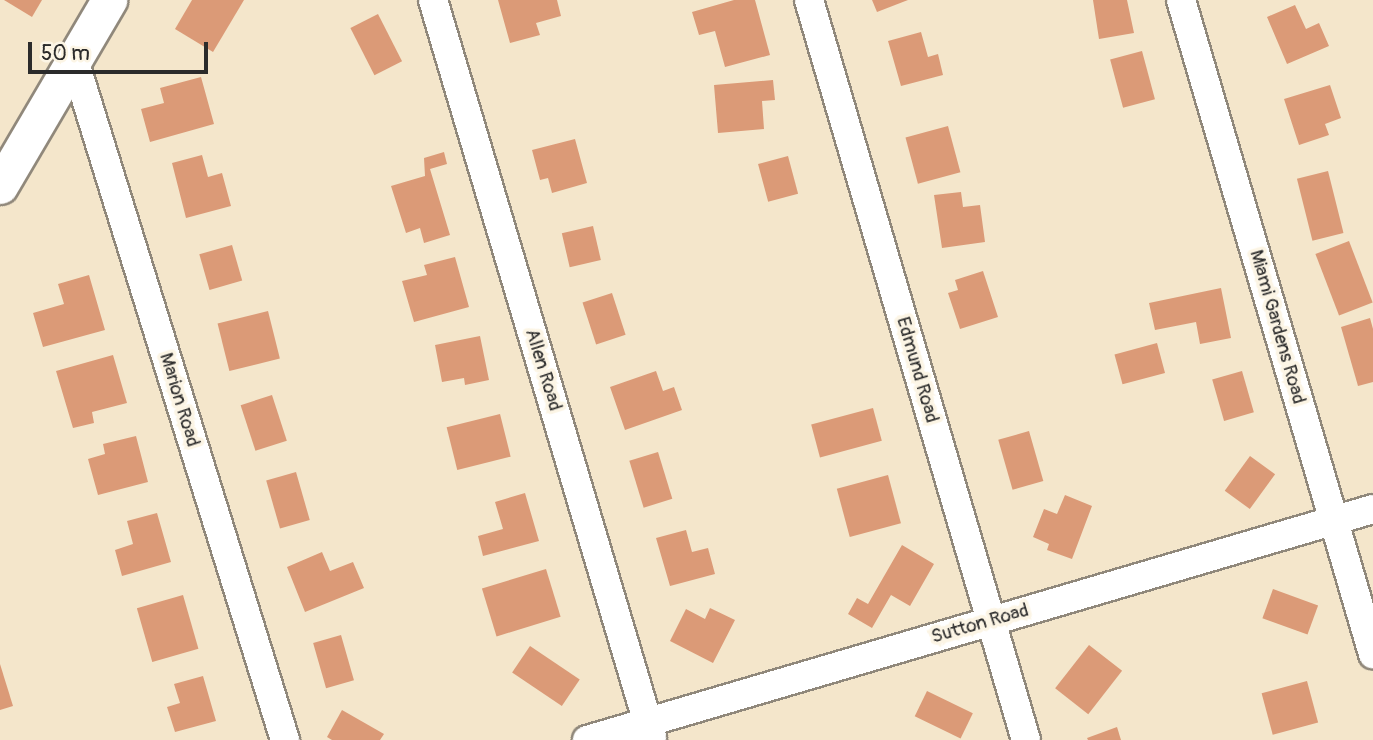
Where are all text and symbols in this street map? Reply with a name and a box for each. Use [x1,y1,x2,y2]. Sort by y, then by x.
scale bar [32,28,212,72]
text: 50 m [41,40,90,67]
street label: Miami Gardens Road [1244,247,1310,407]
street label: Edmund Road [891,314,943,426]
street label: Allen Road [520,326,566,414]
street label: Marion Road [154,350,204,450]
street label: Sutton Road [929,599,1031,649]

